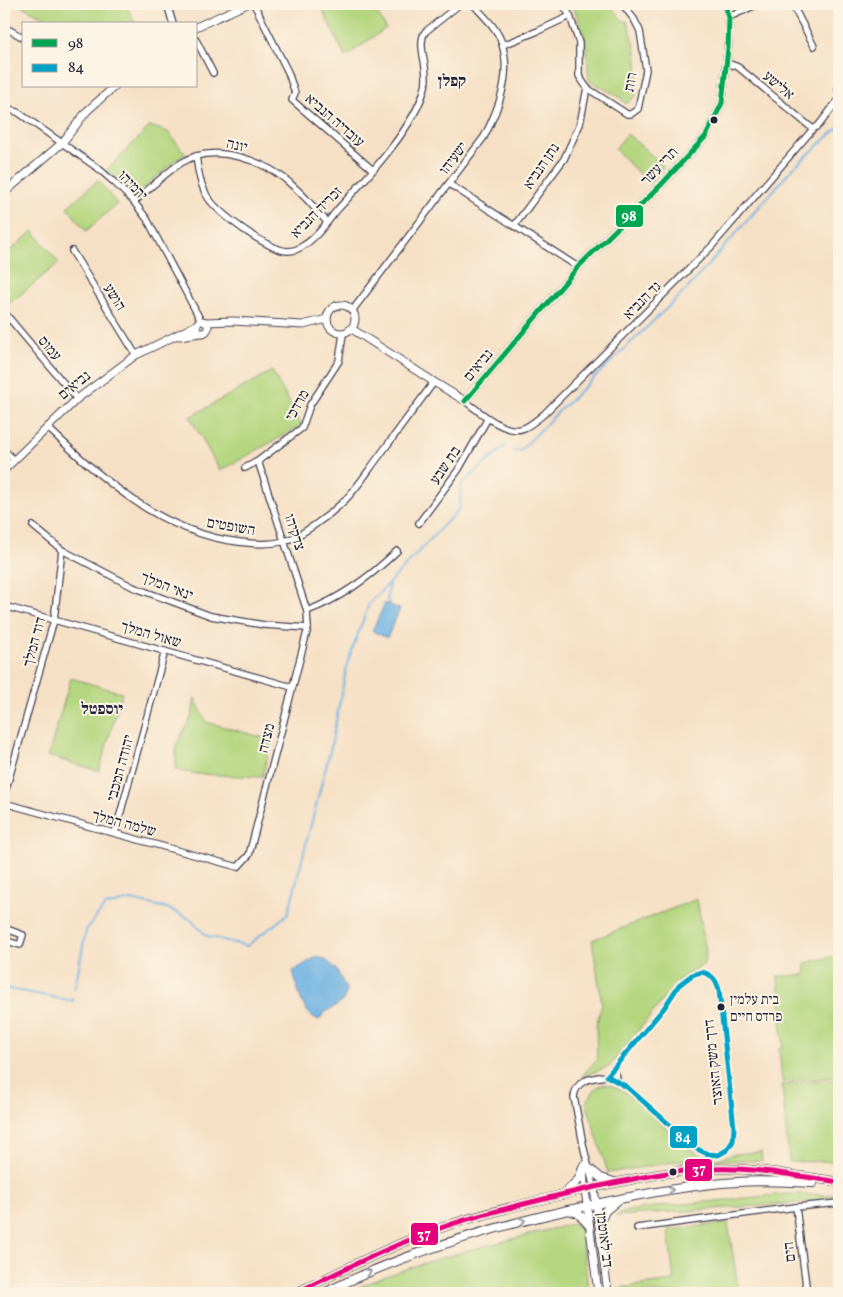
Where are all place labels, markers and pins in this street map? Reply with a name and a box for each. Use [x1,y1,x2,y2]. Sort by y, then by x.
unlabelled marker [709,115,719,125]
place label: בית עלמין פרדס חיים [730,991,782,1027]
marker: בית עלמין פרדס חיים [716,1002,726,1012]
unlabelled marker [668,1167,678,1177]

